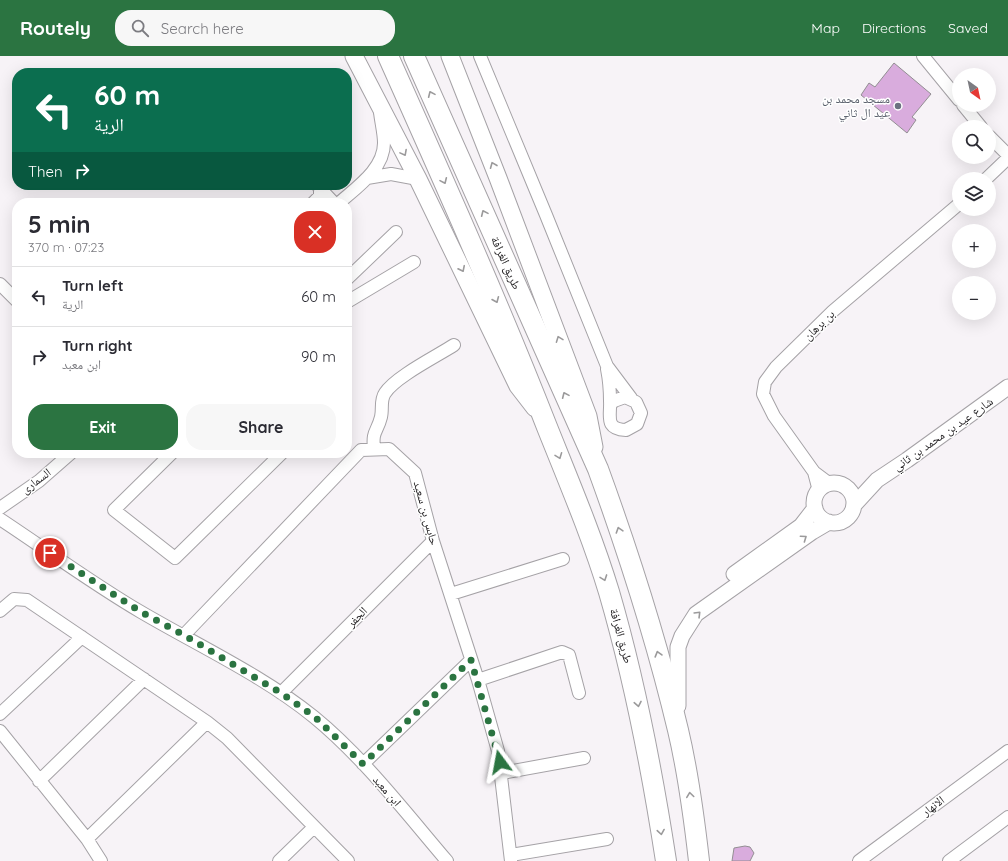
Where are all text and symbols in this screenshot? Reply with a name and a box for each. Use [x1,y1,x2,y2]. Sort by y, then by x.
search box [115,10,395,46]
text: Routely [20,16,91,40]
icon: search [129,17,151,39]
text: Search here [161,19,244,38]
text: Map [811,19,840,37]
text: Directions [862,19,926,37]
text: Saved [948,19,988,37]
north arrow [952,68,996,112]
map controls [952,68,996,320]
text: 60 m [94,77,160,112]
icon: left [28,84,80,136]
one-way arrow [428,90,436,98]
place label: مسجد محمد بن عيد ال ثاني [822,91,890,123]
marker: مسجد محمد بن عيد ال ثاني [893,101,903,111]
text: الرية [94,113,124,136]
button: search [952,120,996,164]
one-way arrow [400,149,407,156]
icon: right [71,160,93,182]
one-way arrow [490,161,498,169]
text: Then [28,162,63,181]
button: layers [952,172,996,216]
one-way arrow [439,177,447,184]
text: 5 min [28,209,91,239]
one-way arrow [481,209,489,217]
button: close [294,211,336,253]
button: + [952,224,996,268]
street label: طريق الغرافة [488,234,525,292]
text: 370 m · 07:23 [28,239,104,255]
one-way arrow [457,265,465,273]
text: Turn left [62,276,124,295]
button: − [952,276,996,320]
icon: left [28,286,50,308]
text: 60 m [301,287,336,306]
text: الرية [62,296,83,312]
one-way arrow [491,296,499,304]
street label: بن برهان [800,306,838,343]
one-way arrow [555,335,563,342]
text: Turn right [62,336,133,355]
icon: right [28,346,50,368]
text: 90 m [301,347,336,366]
text: ابن معبد [62,356,101,372]
one-way arrow [562,392,570,400]
street label: شارع عيد بن محمد بن ثاني [890,393,997,476]
button: Exit [28,404,178,450]
button: Share [186,404,336,450]
one-way arrow [554,453,562,460]
street label: السمارى [18,464,54,497]
street label: حابس بن سعيد [410,479,442,547]
one-way arrow [616,527,624,534]
pin [33,536,67,570]
one-way arrow [799,536,806,543]
icon: arrive [39,542,61,564]
one-way arrow [599,575,608,582]
street label: الجفر [343,603,370,631]
street label: طريق الغرافة [607,607,636,665]
one-way arrow [693,611,701,619]
one-way arrow [654,651,662,658]
one-way arrow [633,701,642,707]
position arrow [479,741,521,783]
street label: ابن معبد [370,772,405,810]
one-way arrow [686,792,695,798]
street label: الانهار [918,792,947,820]
one-way arrow [657,829,665,835]

